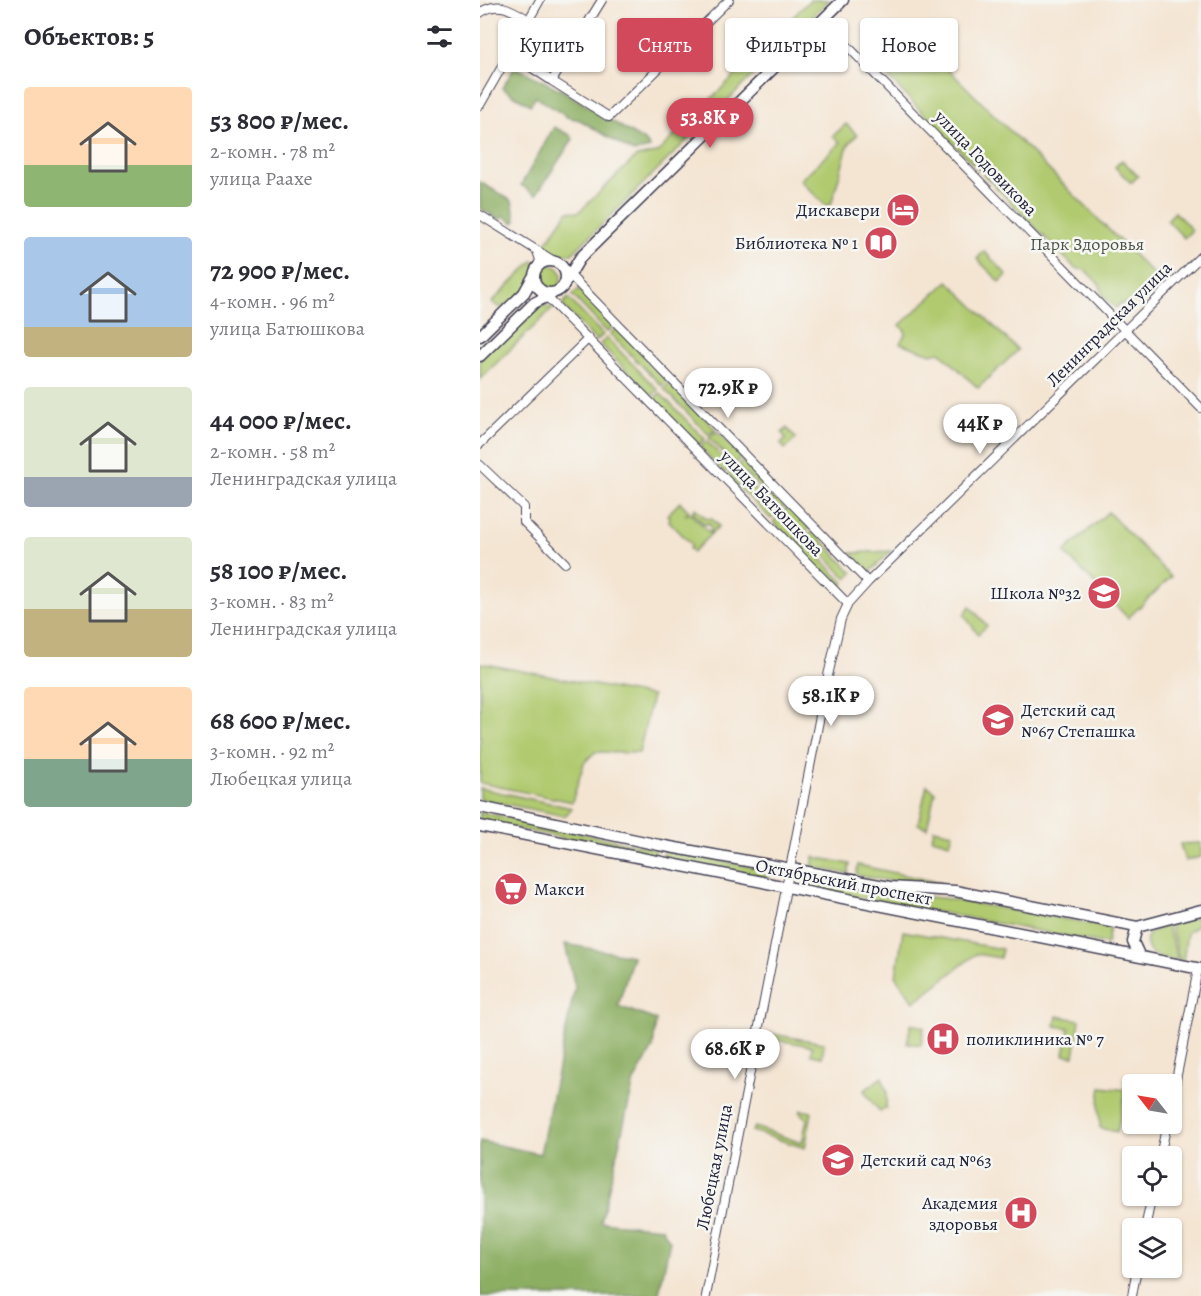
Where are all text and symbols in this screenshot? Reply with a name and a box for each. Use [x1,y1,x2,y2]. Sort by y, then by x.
chip: Купить [498,18,605,72]
chip: Снять [617,18,713,72]
chip: Фильтры [725,18,848,72]
chip: Новое [860,18,958,72]
text: Объектов: 5 [24,19,154,54]
icon: filters [423,20,456,53]
pin: 53.8K ₽ [655,98,765,149]
text: 53 800 ₽/мес. [210,103,349,138]
text: 53.8K ₽ [680,104,740,131]
street label: улица Годовикова [929,104,1043,222]
icon: home [72,111,144,183]
text: 2-комн. · 78 m² [210,138,335,165]
text: улица Раахе [210,165,313,192]
hotel icon: Дискавери [885,192,921,228]
place label: Дискавери [796,198,880,222]
library icon: Библиотека № 1 [863,225,899,261]
place label: Библиотека № 1 [735,231,858,255]
park label: Парк Здоровья [1030,232,1144,256]
text: 72 900 ₽/мес. [210,253,350,288]
street label: Ленинградская улица [1041,255,1178,392]
icon: home [72,261,144,333]
text: 4-комн. · 96 m² [210,288,335,315]
text: улица Батюшкова [210,315,365,342]
pin: 72.9K ₽ [673,368,783,419]
text: 72.9K ₽ [698,374,758,401]
text: 44 000 ₽/мес. [210,403,352,438]
pin: 44K ₽ [938,404,1022,455]
text: 44K ₽ [957,410,1003,437]
icon: home [72,411,144,483]
text: 2-комн. · 58 m² [210,438,335,465]
street label: улица Батюшкова [714,444,830,562]
text: Ленинградская улица [210,465,397,492]
text: 58 100 ₽/мес. [210,553,347,588]
icon: home [72,561,144,633]
school or university icon: Школа №32 [1086,575,1122,611]
place label: Школа №32 [990,581,1081,605]
text: 3-комн. · 83 m² [210,588,334,615]
text: Ленинградская улица [210,615,397,642]
pin: 58.1K ₽ [776,676,886,727]
text: 58.1K ₽ [802,682,860,709]
place label: Детский сад №67 Степашка [1021,698,1136,743]
school or university icon: Детский сад №67 Степашка [980,702,1016,738]
text: 68 600 ₽/мес. [210,703,351,738]
icon: home [72,711,144,783]
text: 3-комн. · 92 m² [210,738,334,765]
text: Любецкая улица [210,765,352,792]
street label: Октябрьский проспект [754,853,934,911]
supermarket icon: Макси [493,871,529,907]
place label: Макси [534,877,585,901]
hospital icon: поликлиника № 7 [925,1021,961,1057]
place label: поликлиника № 7 [966,1027,1104,1051]
pin: 68.6K ₽ [680,1029,790,1080]
text: 68.6K ₽ [705,1035,765,1062]
north arrow [1122,1074,1182,1134]
map controls [1122,1074,1182,1278]
street label: Любецкая улица [690,1101,738,1232]
school or university icon: Детский сад №63 [820,1142,856,1178]
button: locate [1122,1146,1182,1206]
place label: Детский сад №63 [861,1148,992,1172]
place label: Академия здоровья [921,1191,998,1236]
hospital icon: Академия здоровья [1003,1195,1039,1231]
button: layers [1122,1218,1182,1278]

